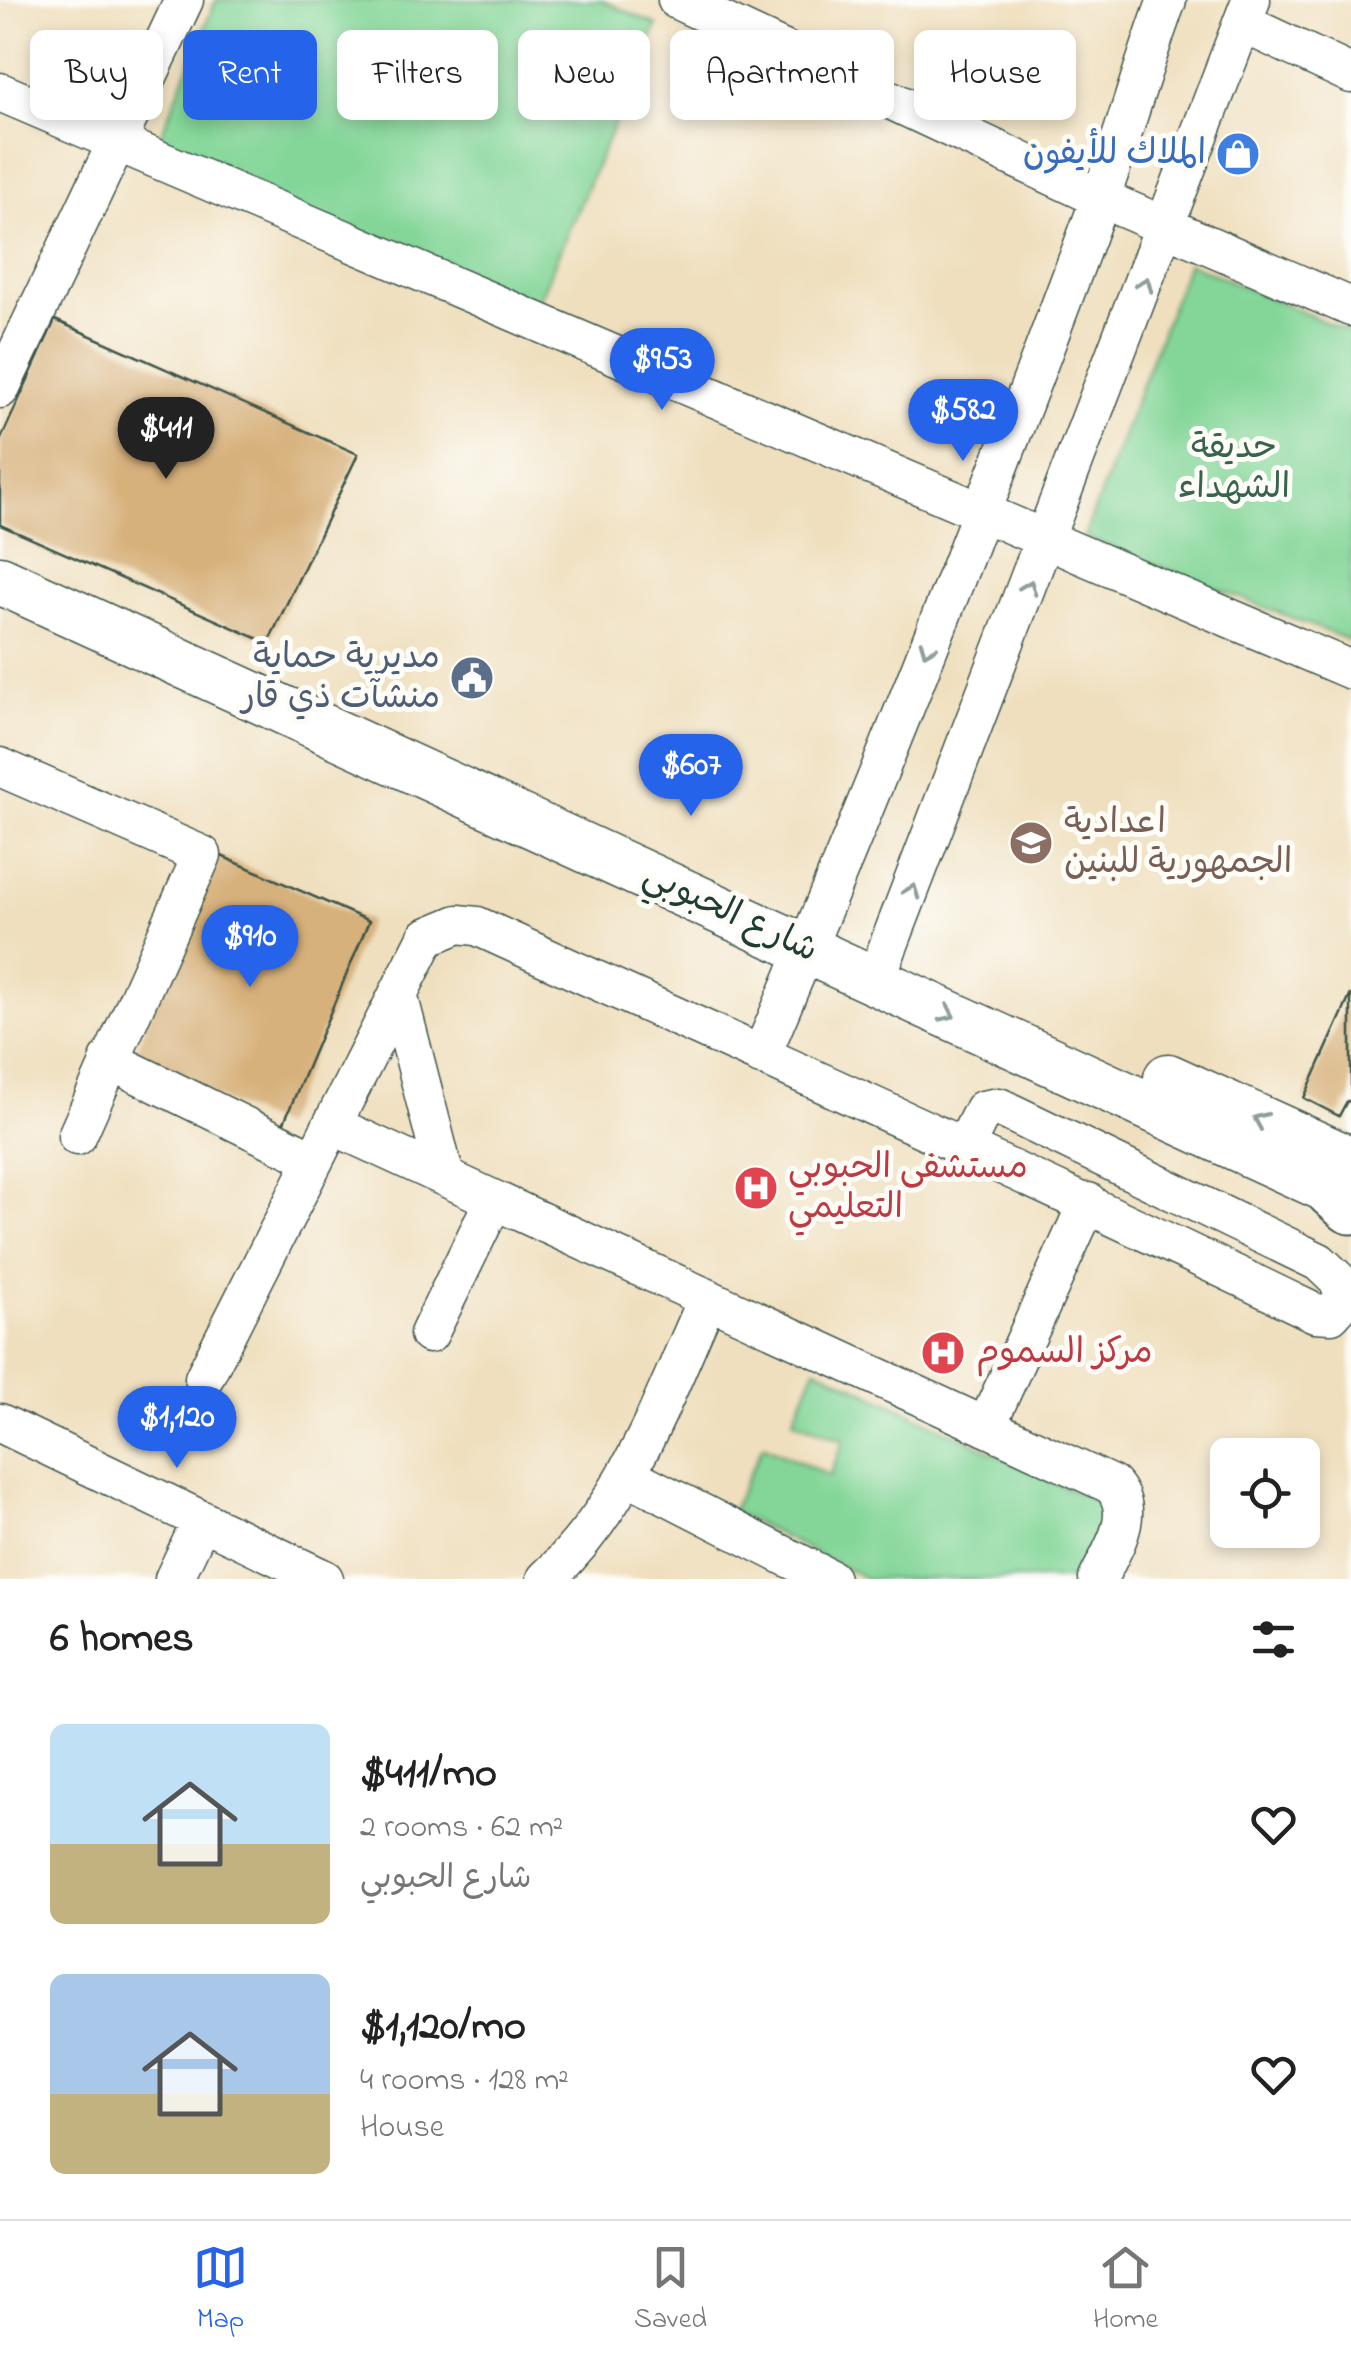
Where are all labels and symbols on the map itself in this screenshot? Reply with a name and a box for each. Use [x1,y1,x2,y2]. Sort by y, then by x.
place label: الملاك للأيفون [1023,128,1206,180]
shop icon: الملاك للأيفون [1215,131,1261,177]
one-way arrow [1133,276,1153,293]
pin: $953 [603,328,721,413]
pin: $582 [904,379,1022,464]
pin: $411 [107,397,225,482]
park label: حديقة الشهداء [1178,423,1290,514]
one-way arrow [1017,580,1038,597]
place label: مديرية حماية منشآت ذي قار [239,633,440,724]
one-way arrow [918,640,938,657]
public building icon: مديرية حماية منشآت ذي قار [449,655,495,701]
pin: $607 [632,734,750,819]
place label: اعدادية الجمهورية للبنين [1064,798,1292,889]
school or university icon: اعدادية الجمهورية للبنين [1008,820,1054,866]
street label: شارع الحبوبي [633,851,826,979]
one-way arrow [900,883,921,900]
pin: $910 [191,905,309,990]
one-way arrow [938,1002,956,1022]
one-way arrow [1253,1113,1271,1133]
place label: مستشفى الحبوبي التعليمي [788,1143,1028,1236]
hospital icon: مستشفى الحبوبي التعليمي [733,1165,779,1211]
place label: مركز السموم [976,1328,1153,1379]
hospital icon: مركز السموم [920,1330,966,1376]
pin: $1,120 [96,1386,258,1471]

